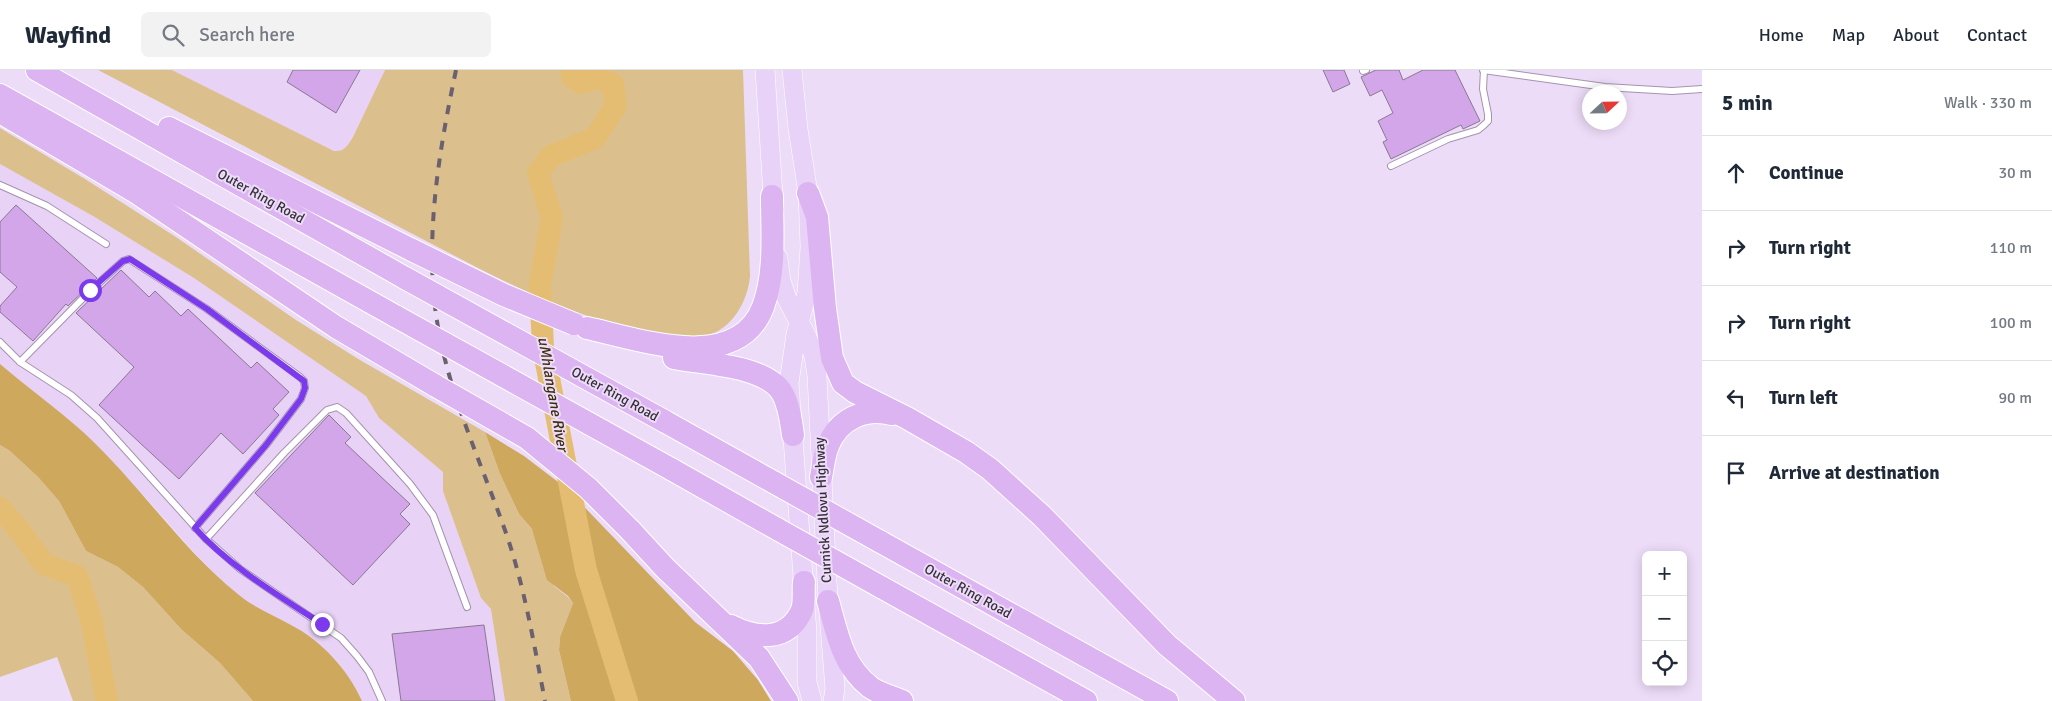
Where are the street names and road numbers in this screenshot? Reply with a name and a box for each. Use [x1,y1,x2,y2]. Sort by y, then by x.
street label: Outer Ring Road [214,165,308,227]
street label: Outer Ring Road [568,363,662,425]
street label: Curnick Ndlovu Highway [811,436,835,583]
street label: Outer Ring Road [921,560,1015,622]

